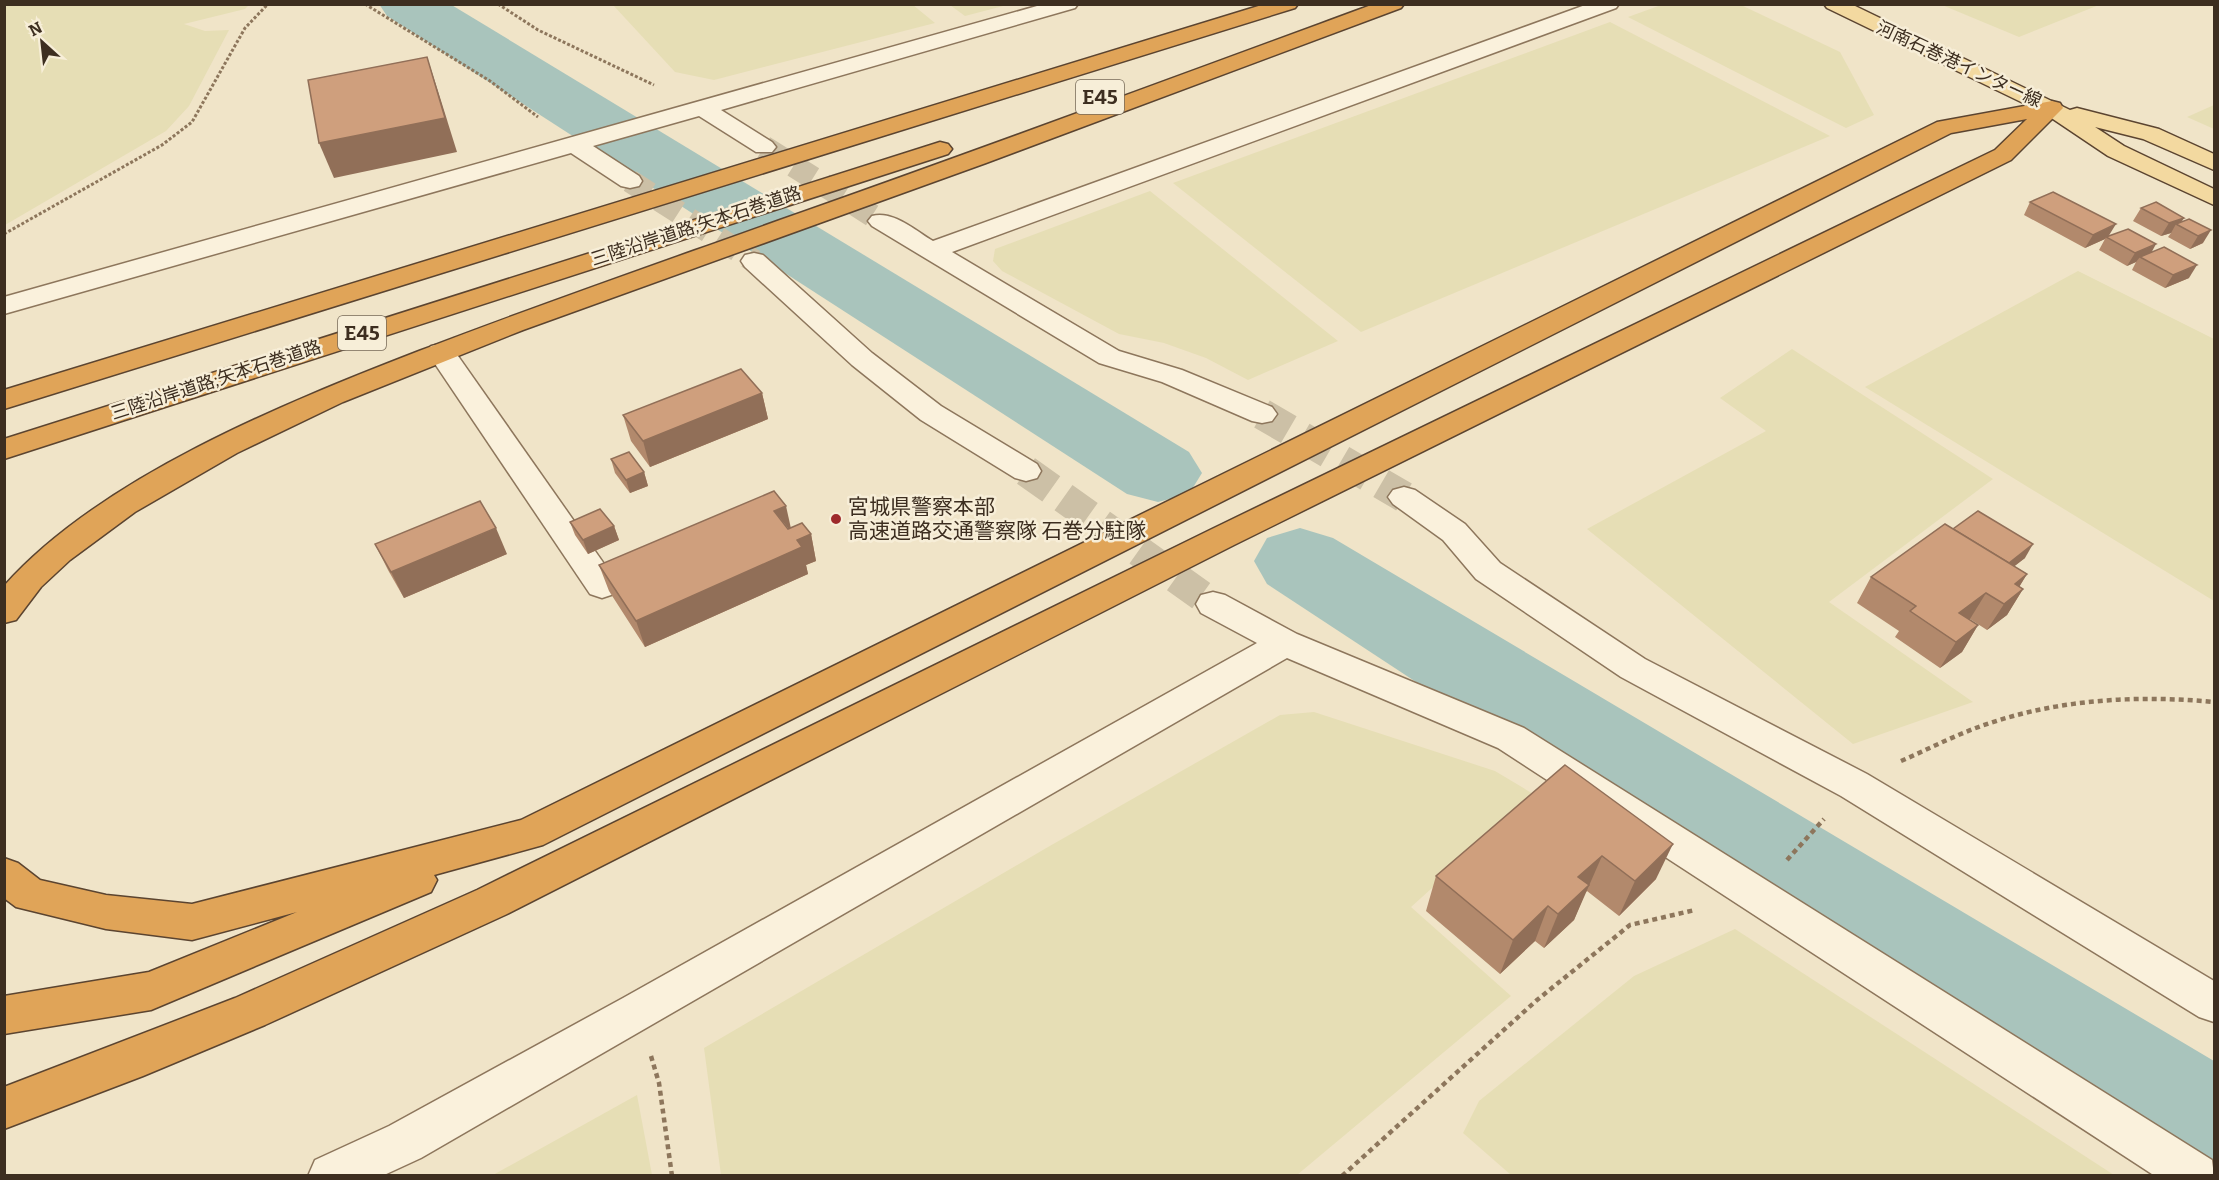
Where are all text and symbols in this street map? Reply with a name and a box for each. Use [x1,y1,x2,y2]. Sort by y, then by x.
north arrow [12,12,72,72]
street label: 河南石巻港インター線 [1873,16,2045,112]
text: N [26,18,45,40]
road number: E45 [1076,80,1124,114]
street label: 三陸沿岸道路;矢本石巻道路 [588,182,804,270]
road number: E45 [338,316,386,350]
street label: 三陸沿岸道路;矢本石巻道路 [108,336,324,424]
place label: 宮城県警察本部 高速道路交通警察隊 石巻分駐隊 [848,494,1146,544]
marker: 宮城県警察本部 高速道路交通警察隊 石巻分駐隊 [829,512,843,526]

